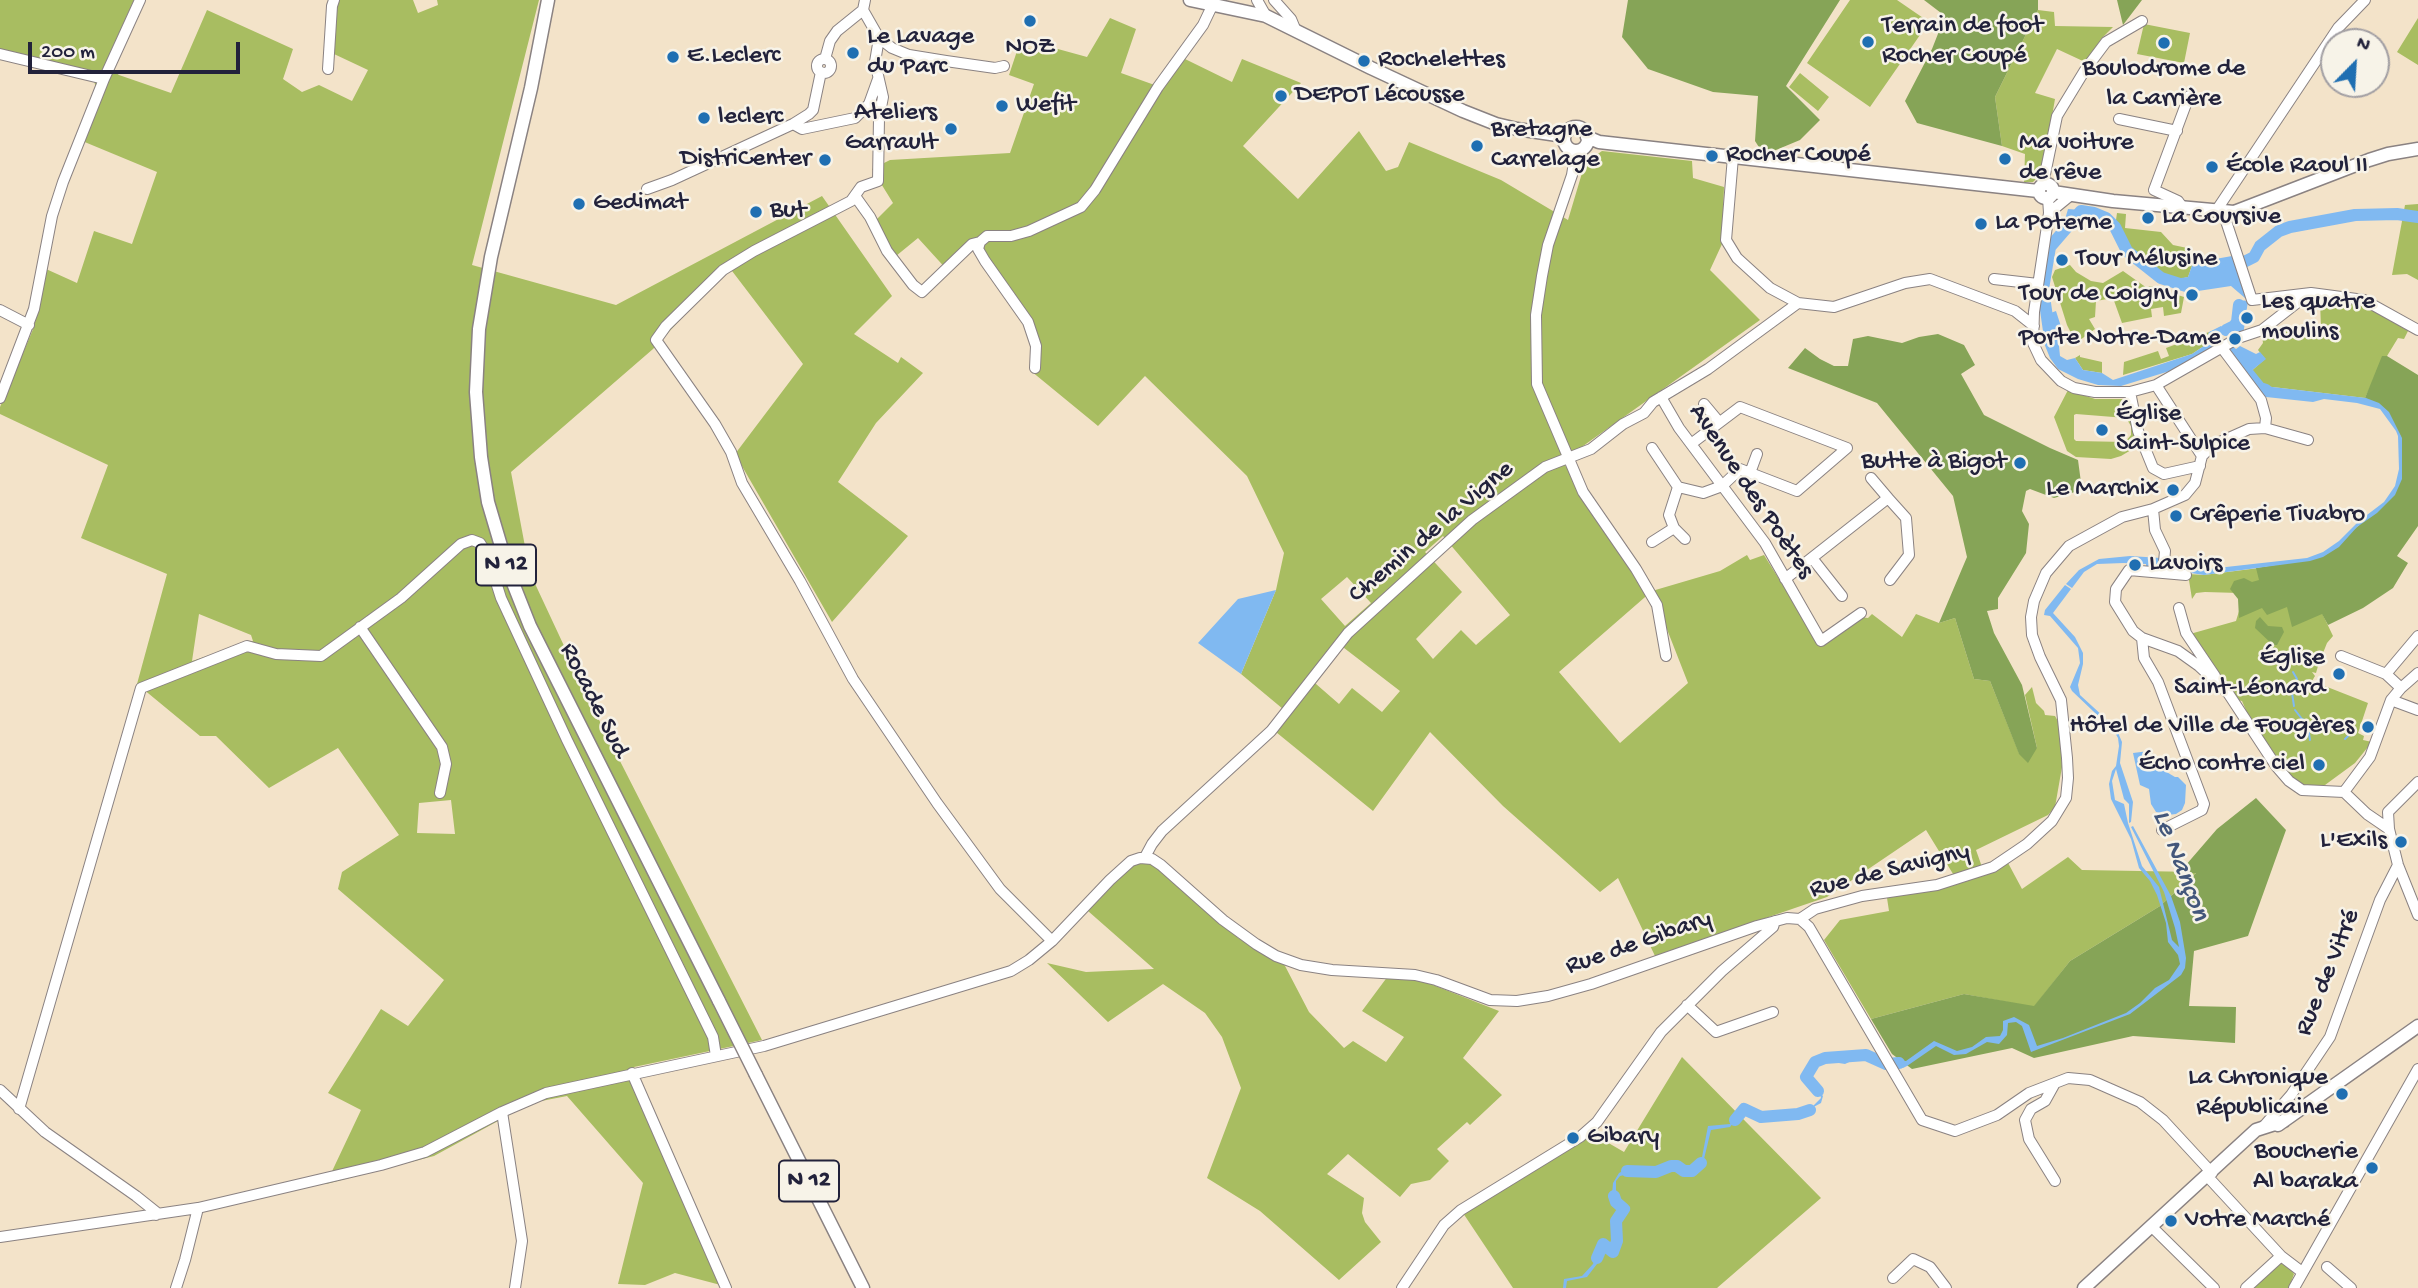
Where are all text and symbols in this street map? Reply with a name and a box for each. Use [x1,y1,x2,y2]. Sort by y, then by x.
place label: Terrain de foot Rocher Coupé [1882,11,2043,72]
marker: NOZ [1022,13,1038,29]
place label: Le Lavage du Parc [867,22,974,84]
scale bar [32,28,243,72]
north arrow [2320,28,2390,98]
place label: NOZ [1005,32,1055,64]
text: N [2353,32,2373,58]
marker: Terrain de foot Rocher Coupé [1860,34,1876,50]
marker: Boulodrome de la Carrière [2156,35,2172,51]
text: 200 m [41,41,95,66]
place label: E.Leclerc [687,41,780,73]
marker: Le Lavage du Parc [845,45,861,61]
place label: Rochelettes [1378,45,1505,77]
marker: E.Leclerc [665,49,681,65]
marker: Rochelettes [1356,53,1372,69]
place label: Boulodrome de la Carrière [2083,54,2245,116]
place label: DEPOT Lécousse [1295,80,1464,112]
marker: DEPOT Lécousse [1273,88,1289,104]
place label: Wefit [1016,90,1076,122]
place label: Ateliers Garrault [845,98,937,160]
marker: Wefit [994,98,1010,114]
place label: leclerc [718,102,783,134]
marker: leclerc [696,110,712,126]
place label: Bretagne Carrelage [1491,115,1600,176]
marker: Ateliers Garrault [943,121,959,137]
place label: Ma voiture de rêve [2019,128,2134,190]
marker: Bretagne Carrelage [1469,138,1485,154]
place label: Rocher Coupé [1726,140,1871,172]
place label: DistriCenter [680,144,811,176]
marker: Rocher Coupé [1704,148,1720,164]
marker: Ma voiture de rêve [1997,151,2013,167]
place label: École Raoul II [2226,151,2368,183]
marker: DistriCenter [817,152,833,168]
marker: École Raoul II [2204,159,2220,175]
place label: Gedimat [593,188,687,220]
marker: Gedimat [571,196,587,212]
place label: But [770,196,806,228]
place label: La Coursive [2162,202,2281,234]
marker: But [748,204,764,220]
place label: La Poterne [1995,208,2112,240]
marker: La Coursive [2140,210,2156,226]
marker: La Poterne [1973,216,1989,232]
place label: Tour Mélusine [2076,244,2217,276]
marker: Tour Mélusine [2054,252,2070,268]
place label: Tour de Coigny [2019,279,2178,311]
marker: Tour de Coigny [2184,287,2200,303]
place label: Les quatre moulins [2261,287,2375,348]
marker: Les quatre moulins [2239,310,2255,326]
place label: Porte Notre-Dame [2019,323,2221,355]
marker: Porte Notre-Dame [2227,331,2243,347]
street label: Avenue des Poètes [1680,399,1820,585]
place label: Église Saint-Sulpice [2116,399,2250,460]
marker: Église Saint-Sulpice [2094,422,2110,438]
place label: Butte à Bigot [1861,447,2006,479]
street label: Chemin de la Vigne [1343,455,1521,611]
marker: Butte à Bigot [2012,455,2028,471]
place label: Le Marchix [2046,474,2159,506]
marker: Le Marchix [2165,482,2181,498]
place label: Crêperie Tivabro [2190,500,2365,532]
marker: Crêperie Tivabro [2168,508,2184,524]
road number: N 12 [476,544,536,586]
place label: Lavoirs [2149,549,2222,581]
marker: Lavoirs [2127,557,2143,573]
street label: Rocade Sud [551,638,635,764]
place label: Église Saint-Léonard [2174,643,2325,704]
marker: Église Saint-Léonard [2331,666,2347,682]
place label: Hôtel de Ville de Fougères [2070,711,2354,743]
marker: Hôtel de Ville de Fougères [2360,719,2376,735]
place label: Écho contre ciel [2139,749,2305,781]
marker: Écho contre ciel [2311,757,2327,773]
water label: Le Nançon [2143,806,2215,926]
place label: L'Exils [2320,826,2387,858]
marker: L'Exils [2393,834,2409,850]
street label: Rue de Savigny [1807,837,1973,907]
street label: Rue de Gibary [1562,904,1716,984]
street label: Rue de Vitré [2290,905,2368,1041]
place label: La Chronique Républicaine [2188,1063,2328,1124]
marker: La Chronique Républicaine [2334,1086,2350,1102]
place label: Gibary [1587,1122,1659,1154]
marker: Gibary [1565,1130,1581,1146]
place label: Boucherie Al baraka [2253,1137,2358,1198]
marker: Boucherie Al baraka [2364,1160,2380,1176]
road number: N 12 [779,1161,839,1202]
place label: Votre Marché [2185,1205,2330,1237]
marker: Votre Marché [2163,1213,2179,1229]

